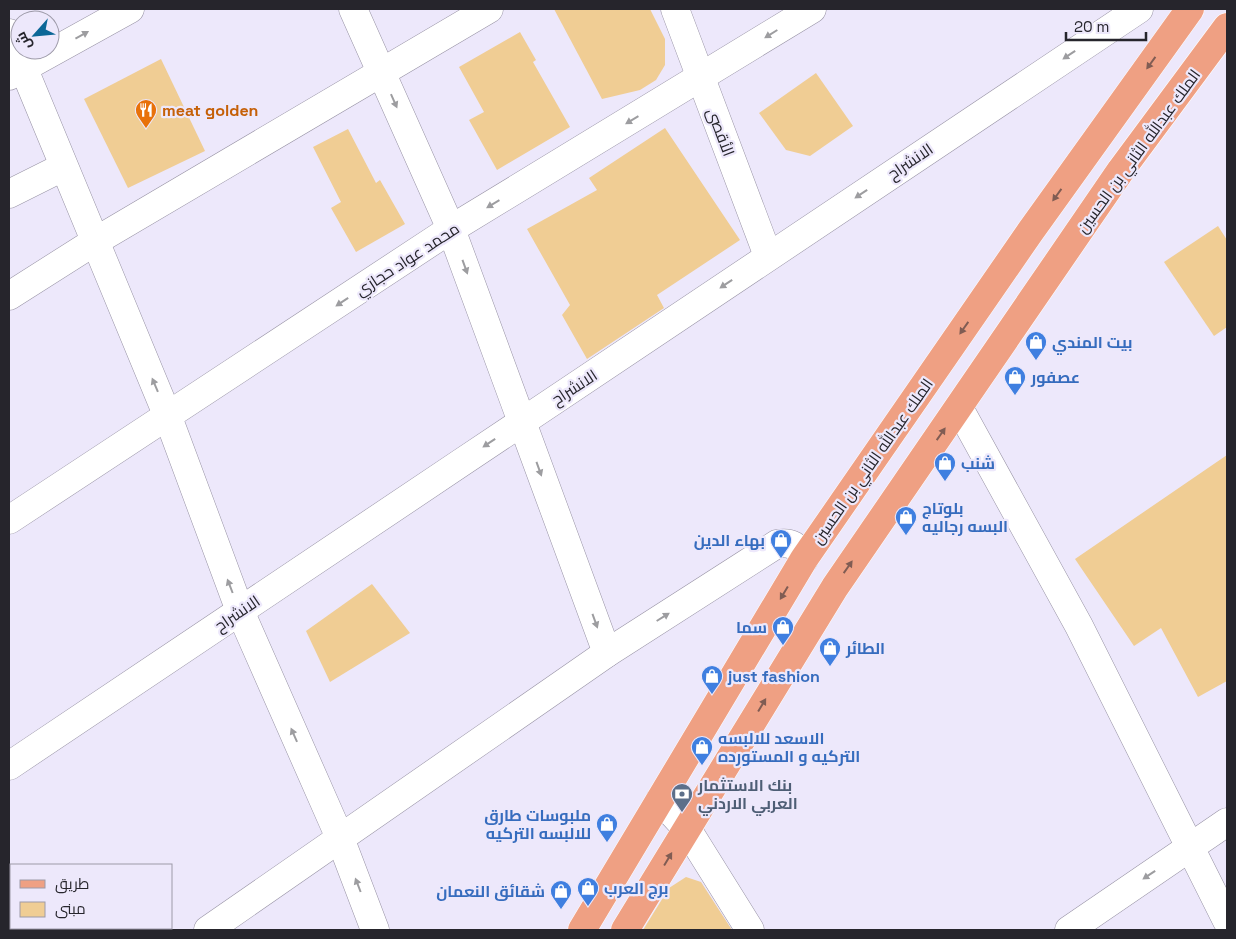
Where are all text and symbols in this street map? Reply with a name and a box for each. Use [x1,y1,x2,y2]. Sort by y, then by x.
north arrow [10,10,60,60]
scale bar [1066,10,1146,42]
text: 20 m [1074,17,1109,36]
text: ش [11,29,36,53]
one-way arrow [764,30,777,39]
one-way arrow [75,31,89,39]
one-way arrow [1062,50,1076,60]
one-way arrow [1147,56,1157,69]
street label: الملك عبدالله الثاني بن الحسين [1072,65,1207,239]
one-way arrow [391,94,399,108]
restaurant icon: meat golden [134,98,158,129]
place label: meat golden [162,100,258,121]
street label: الأقصى [702,105,739,159]
one-way arrow [626,115,639,124]
street label: الانشراح [883,139,938,185]
one-way arrow [1052,188,1062,202]
one-way arrow [854,189,868,198]
one-way arrow [487,199,500,208]
street label: محمد عواد حجازي [351,218,465,303]
one-way arrow [461,260,469,275]
one-way arrow [719,279,733,289]
one-way arrow [335,297,349,306]
one-way arrow [959,321,969,335]
shop icon: بيت المندي [1024,330,1048,361]
place label: بيت المندي [1052,332,1133,355]
street label: الانشراح [547,365,602,411]
shop icon: عصفور [1003,365,1027,396]
place label: عصفور [1030,367,1080,388]
street label: الملك عبدالله الثاني بن الحسين [807,374,940,550]
one-way arrow [150,378,158,392]
one-way arrow [936,427,946,441]
one-way arrow [483,438,496,448]
shop icon: شنب [933,451,957,482]
place label: شنب [961,453,995,474]
one-way arrow [536,461,543,476]
place label: بلوتاج البسه رجاليه [922,498,1008,537]
shop icon: بلوتاج البسه رجاليه [894,505,918,536]
shop icon: بهاء الدين [769,528,793,559]
place label: بهاء الدين [694,530,765,551]
one-way arrow [843,560,853,574]
one-way arrow [226,578,234,593]
one-way arrow [780,586,789,599]
street label: الانشراح [210,591,265,637]
one-way arrow [656,612,670,622]
one-way arrow [591,614,599,629]
shop icon: سما [771,615,795,646]
place label: سما [736,617,767,638]
shop icon: الطائر [818,636,842,667]
place label: الطائر [845,638,885,659]
shop icon: just fashion [700,664,724,695]
place label: just fashion [727,666,820,687]
one-way arrow [758,699,767,712]
one-way arrow [290,728,298,742]
place label: الاسعد للالبسه التركيه و المستورده [718,728,860,767]
shop icon: الاسعد للالبسه التركيه و المستورده [690,735,714,766]
place label: بنك الاستثمار العربي الاردني [697,775,798,816]
bank icon: بنك الاستثمار العربي الاردني [670,782,694,813]
place label: ملبوسات طارق للالبسه التركيه [484,805,591,844]
shop icon: ملبوسات طارق للالبسه التركيه [595,812,619,843]
one-way arrow [664,852,673,865]
legend [10,864,172,929]
one-way arrow [1142,870,1156,880]
text: طريق [55,874,89,894]
shop icon: برج العرب [576,876,600,907]
one-way arrow [353,878,361,892]
place label: برج العرب [604,878,669,899]
shop icon: شقائق النعمان [549,879,573,910]
place label: شقائق النعمان [436,881,545,902]
text: مبنى [55,899,86,919]

